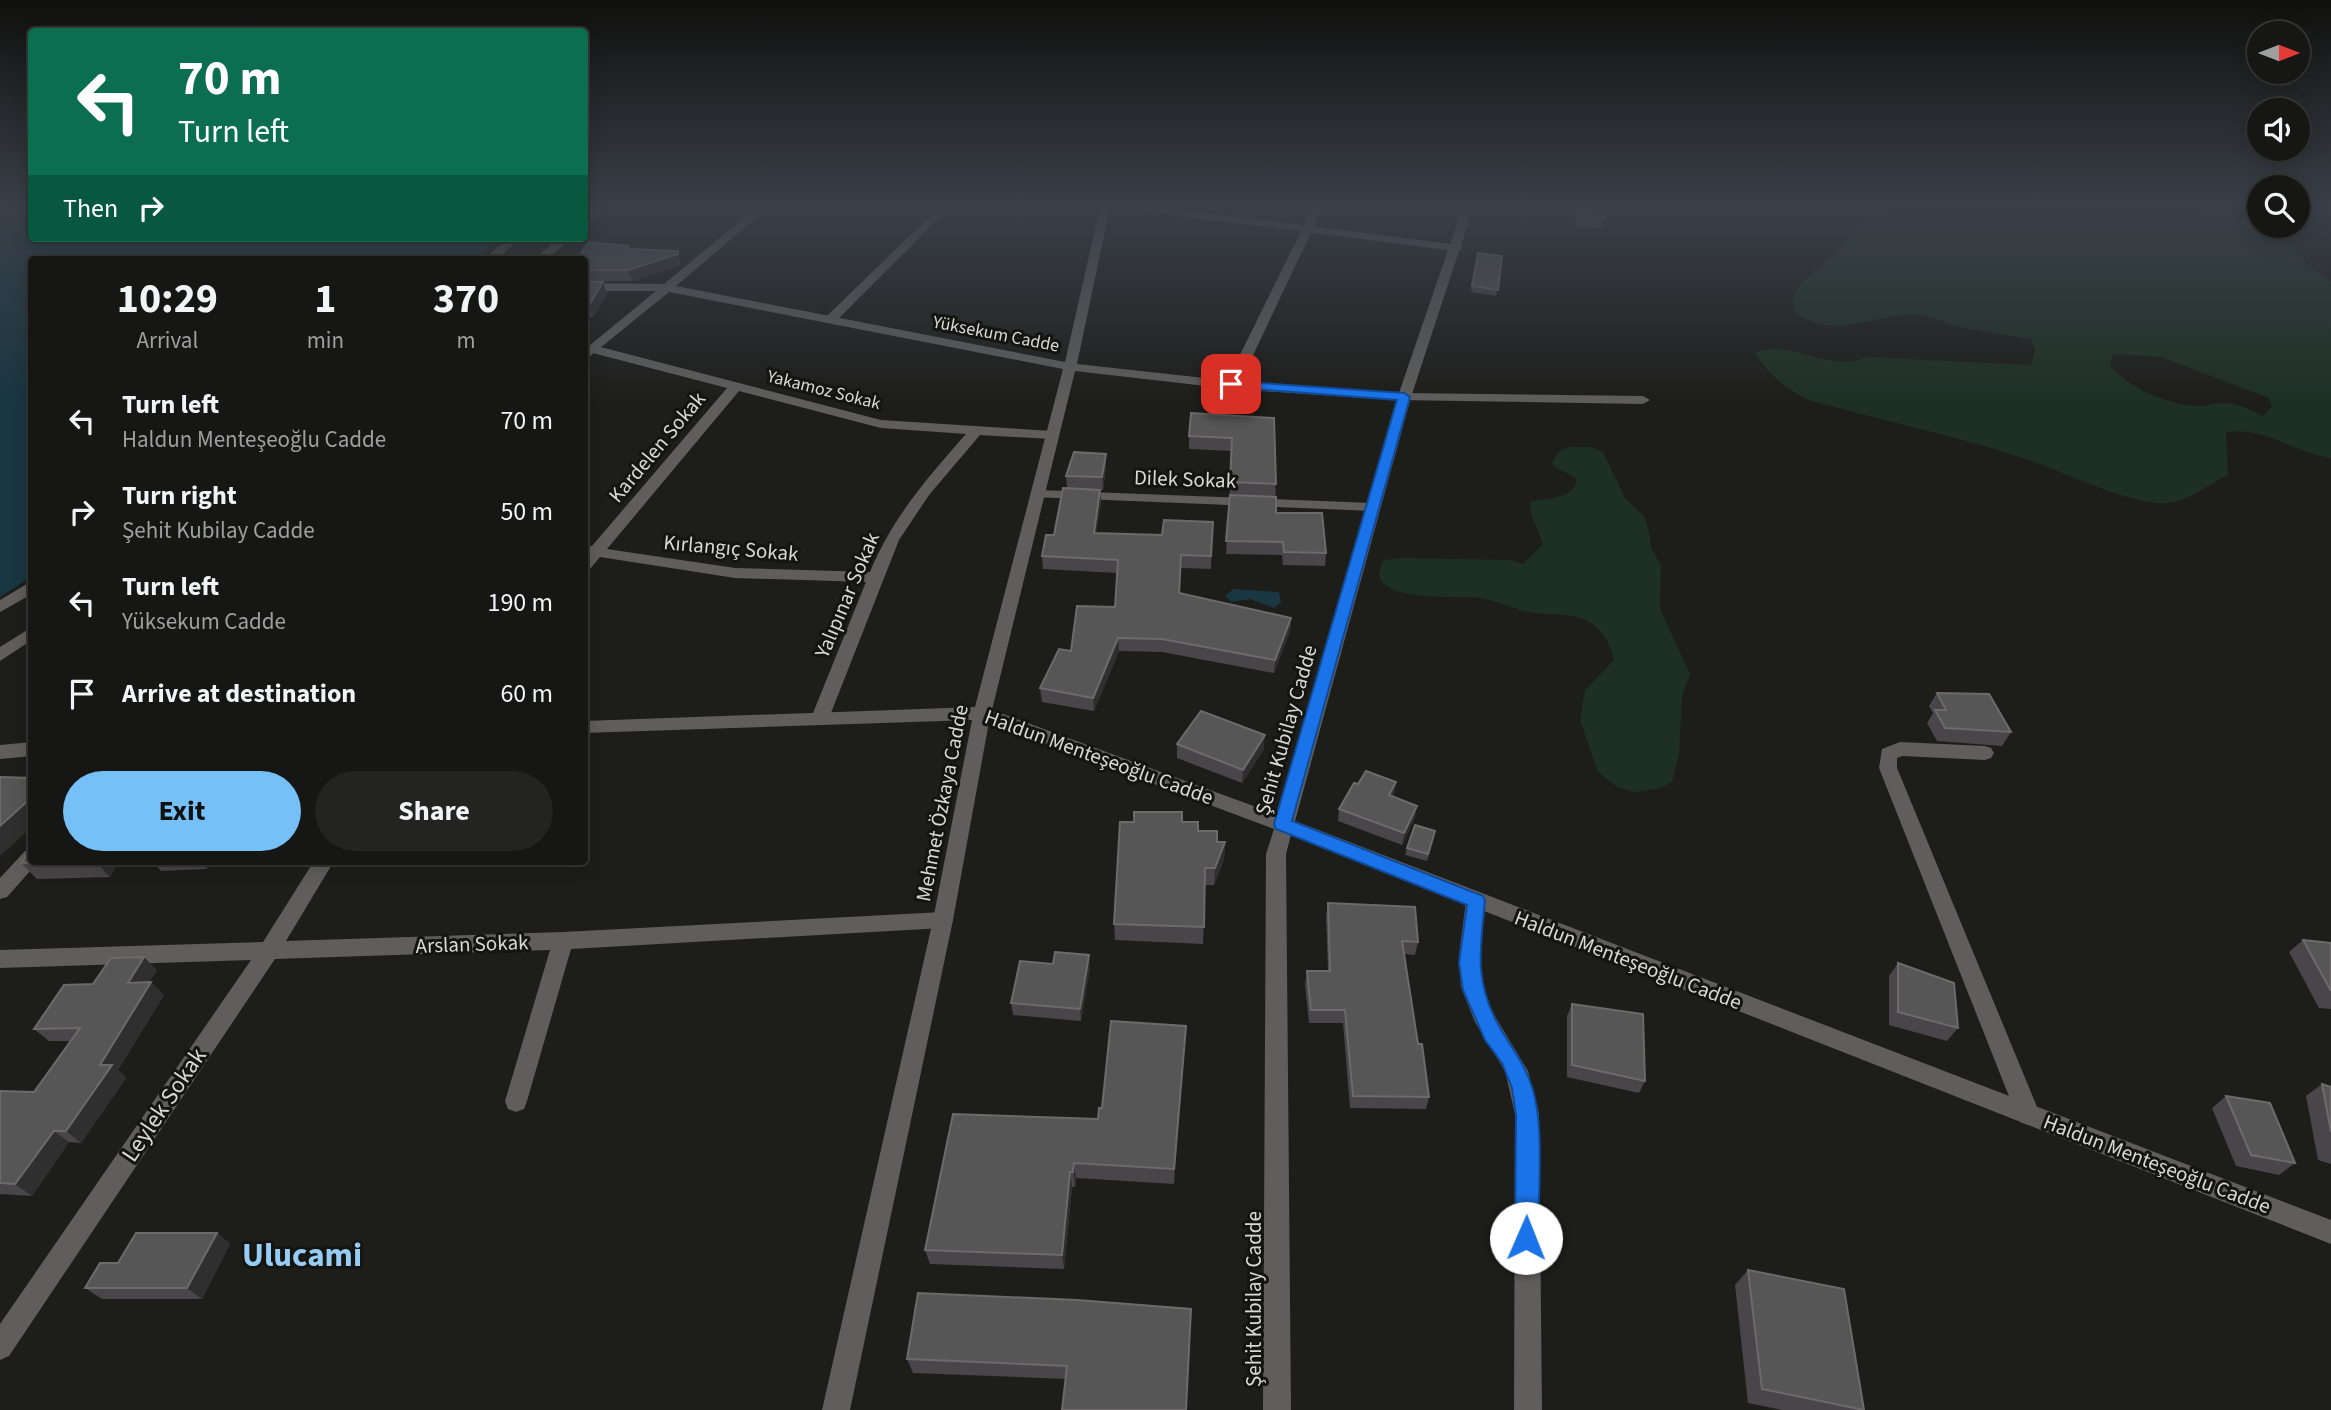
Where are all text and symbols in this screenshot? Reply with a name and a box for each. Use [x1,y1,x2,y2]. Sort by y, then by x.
north arrow [2247,21,2310,84]
map controls [2247,21,2310,238]
text: 70 m [178,44,282,114]
icon: left [63,56,154,147]
button: sound [2247,98,2310,161]
text: Turn left [178,109,289,155]
button: search [2247,175,2310,238]
icon: right [132,189,170,227]
text: Then [63,190,118,227]
text: 10:29 [117,269,218,329]
text: 1 [314,269,336,329]
text: 370 [433,269,499,329]
street label: Yüksekum Cadde [930,309,1061,359]
text: Arrival [136,324,198,357]
text: min [307,324,344,357]
text: m [456,324,476,357]
pin [1201,354,1261,414]
street label: Yakamoz Sokak [764,364,883,416]
icon: arrive [1212,365,1250,403]
street label: Kardelen Sokak [601,384,713,509]
text: Turn left [122,386,219,423]
icon: left [63,402,101,440]
text: 70 m [500,402,553,439]
text: Haldun Menteşeoğlu Cadde [122,423,386,456]
street label: Dilek Sokak [1133,462,1237,496]
text: Turn right [122,477,237,514]
icon: right [63,493,101,531]
text: 50 m [500,493,553,530]
text: Şehit Kubilay Cadde [122,514,315,547]
street label: Kırlangıç Sokak [662,527,800,569]
street label: Yalıpınar Sokak [807,527,887,663]
text: Turn left [122,568,219,605]
icon: left [63,584,101,622]
text: 190 m [487,584,553,621]
text: Yüksekum Cadde [122,605,286,638]
street label: Şehit Kubilay Cadde [1247,641,1325,819]
icon: arrive [63,675,101,713]
text: Arrive at destination [122,675,356,712]
text: 60 m [500,675,553,712]
street label: Mehmet Özkaya Cadde [908,702,976,904]
street label: Haldun Menteşeoğlu Cadde [981,702,1217,812]
button: Exit [63,771,301,851]
button: Share [315,771,553,851]
street label: Haldun Menteşeoğlu Cadde [1510,903,1746,1017]
street label: Arslan Sokak [415,927,529,961]
street label: Leylek Sokak [113,1041,215,1169]
street label: Haldun Menteşeoğlu Cadde [2039,1107,2275,1221]
position arrow [1489,1201,1563,1275]
street label: Şehit Kubilay Cadde [1239,1211,1269,1387]
district label: Ulucami [242,1232,362,1279]

